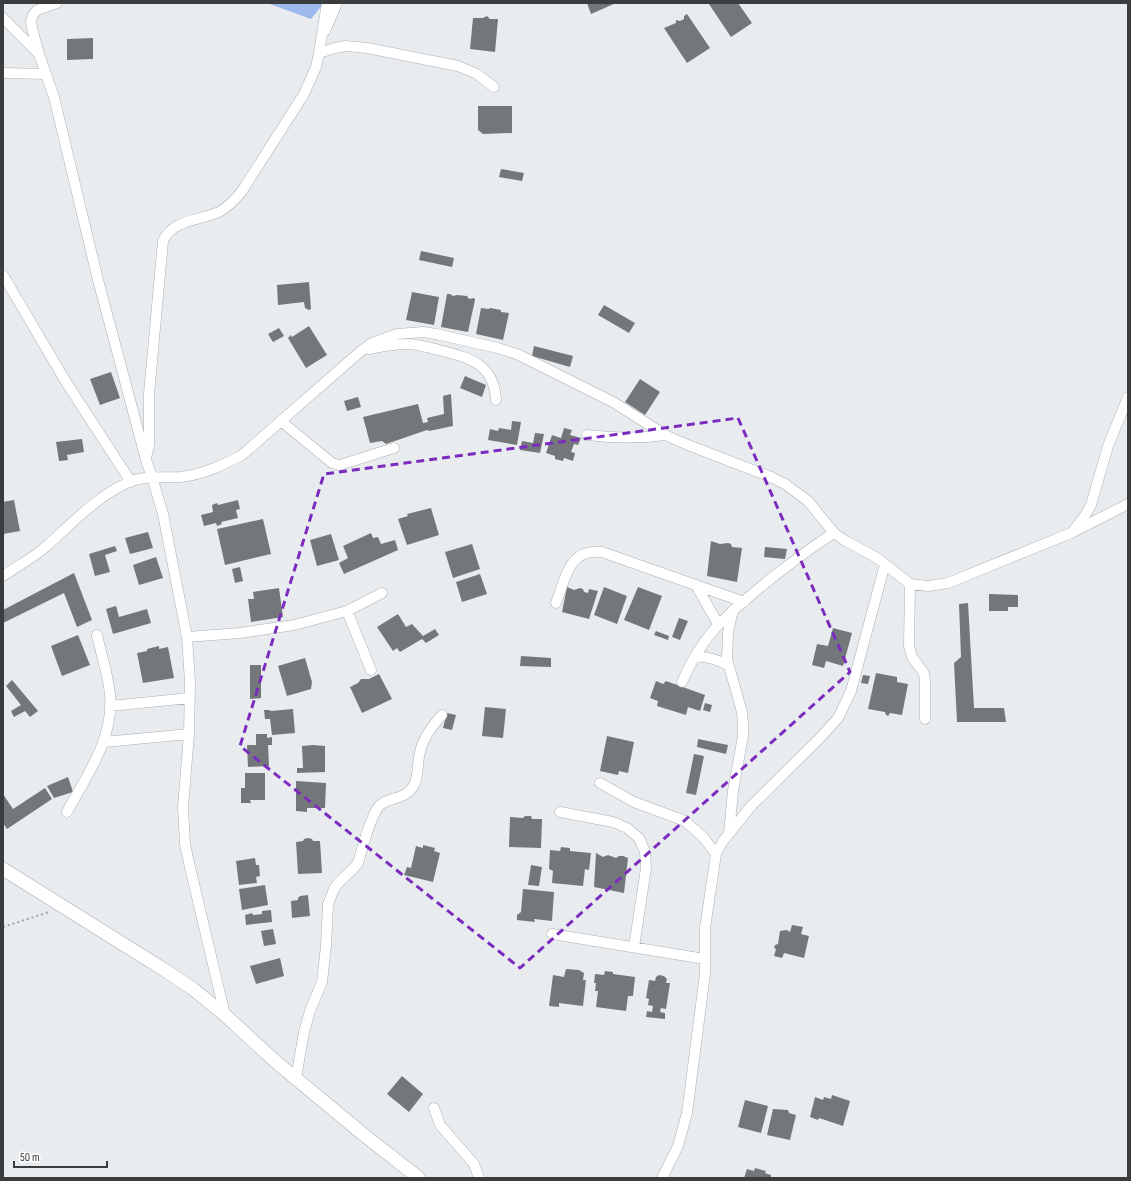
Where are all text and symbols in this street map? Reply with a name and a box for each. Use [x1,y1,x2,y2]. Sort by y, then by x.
scale bar [14,1143,107,1169]
text: 50 m [20,1150,40,1165]

